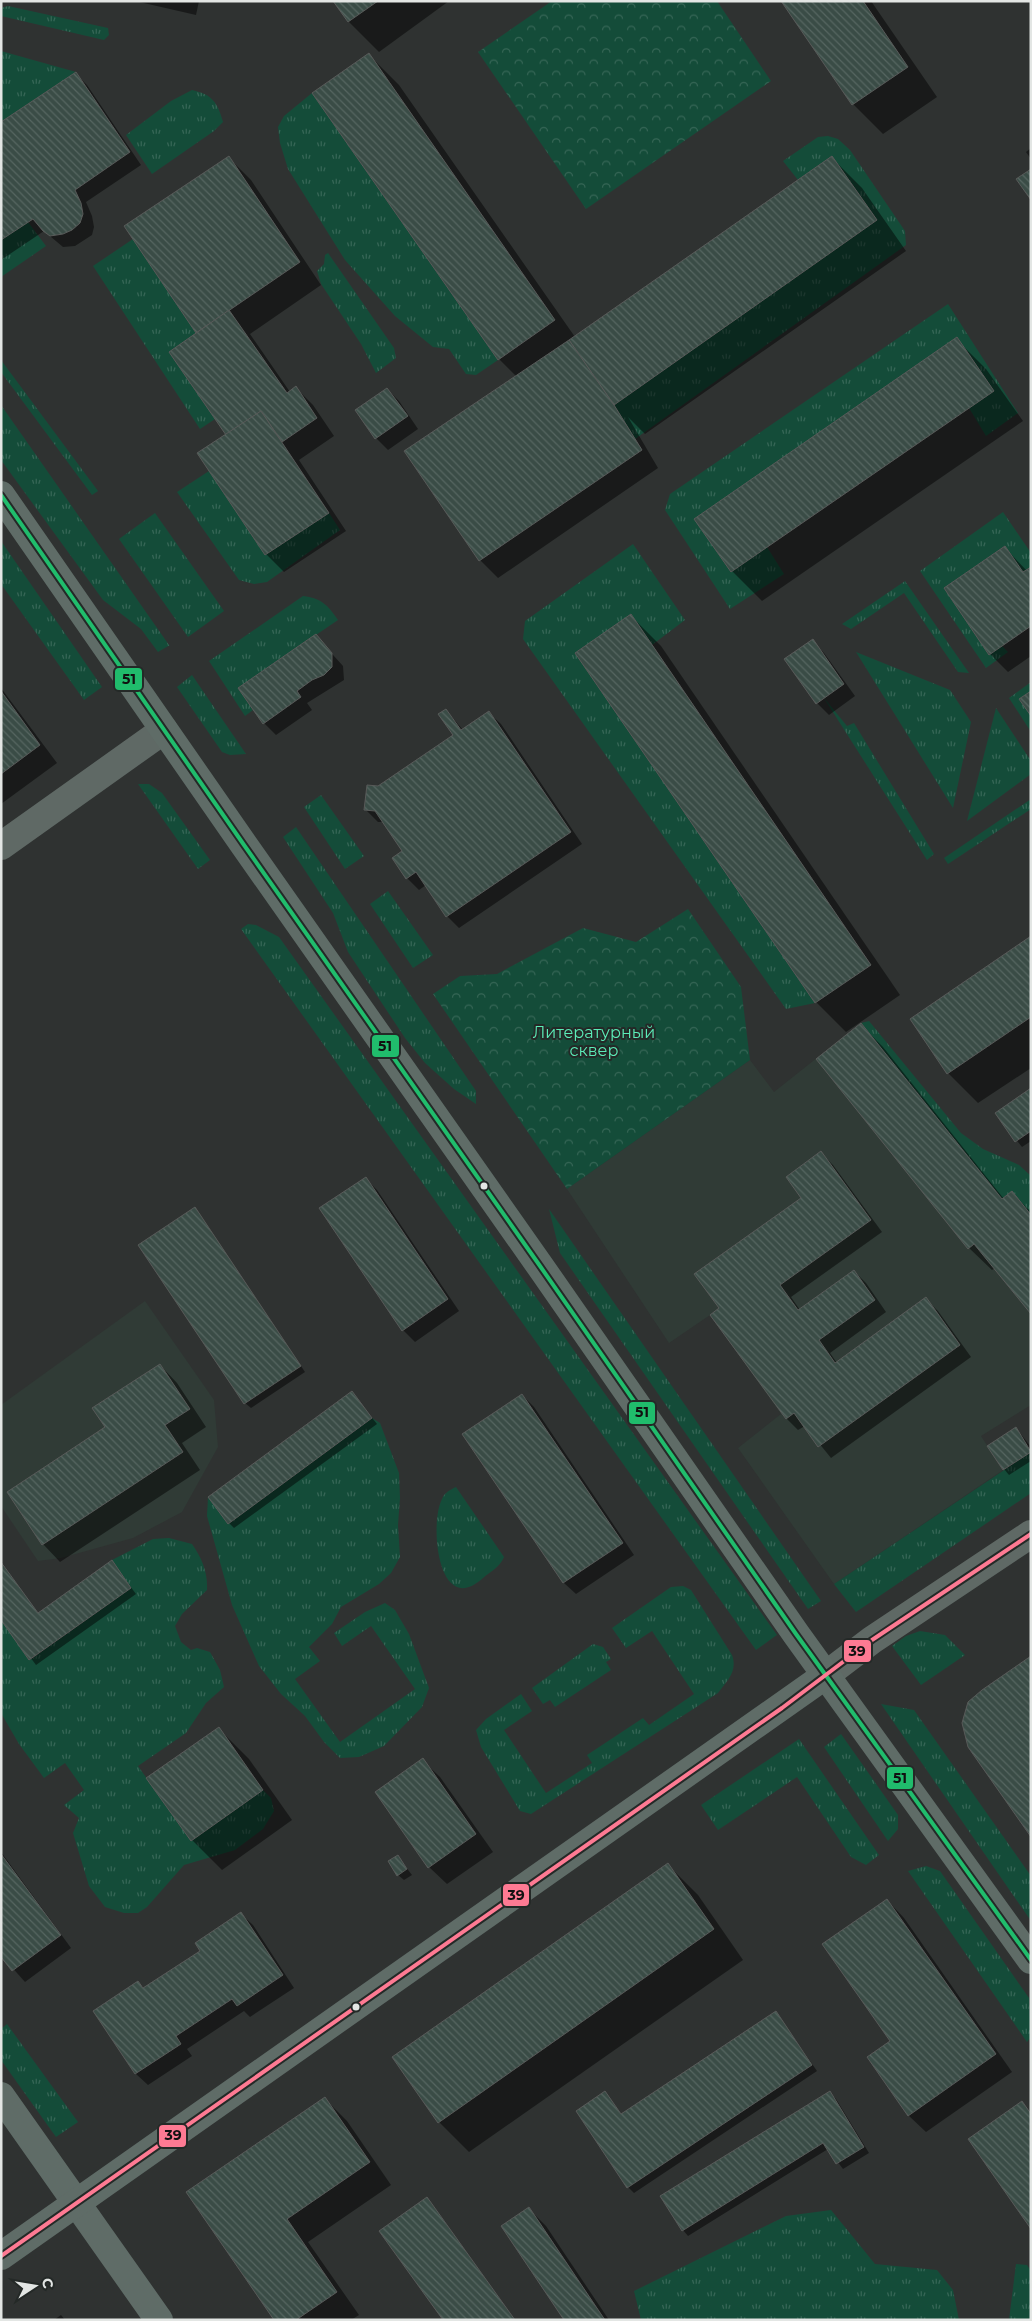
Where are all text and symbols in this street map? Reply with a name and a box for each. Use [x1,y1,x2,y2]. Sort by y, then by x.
line badge: 51 [114,667,143,691]
text: 51 [122,670,136,688]
park label: Литературный сквер [533,1023,655,1060]
line badge: 51 [371,1034,400,1058]
text: 51 [378,1037,392,1055]
unlabelled marker [479,1181,489,1191]
line badge: 51 [628,1401,656,1425]
text: 51 [635,1403,649,1421]
line badge: 39 [843,1639,872,1663]
text: 39 [847,1642,866,1660]
line badge: 51 [886,1766,914,1790]
text: 51 [893,1769,907,1787]
line badge: 39 [502,1883,530,1907]
text: 39 [506,1886,525,1904]
unlabelled marker [351,2002,361,2012]
line badge: 39 [158,2124,187,2148]
text: 39 [163,2126,182,2144]
north arrow [10,2261,60,2311]
text: С [38,2276,58,2290]

